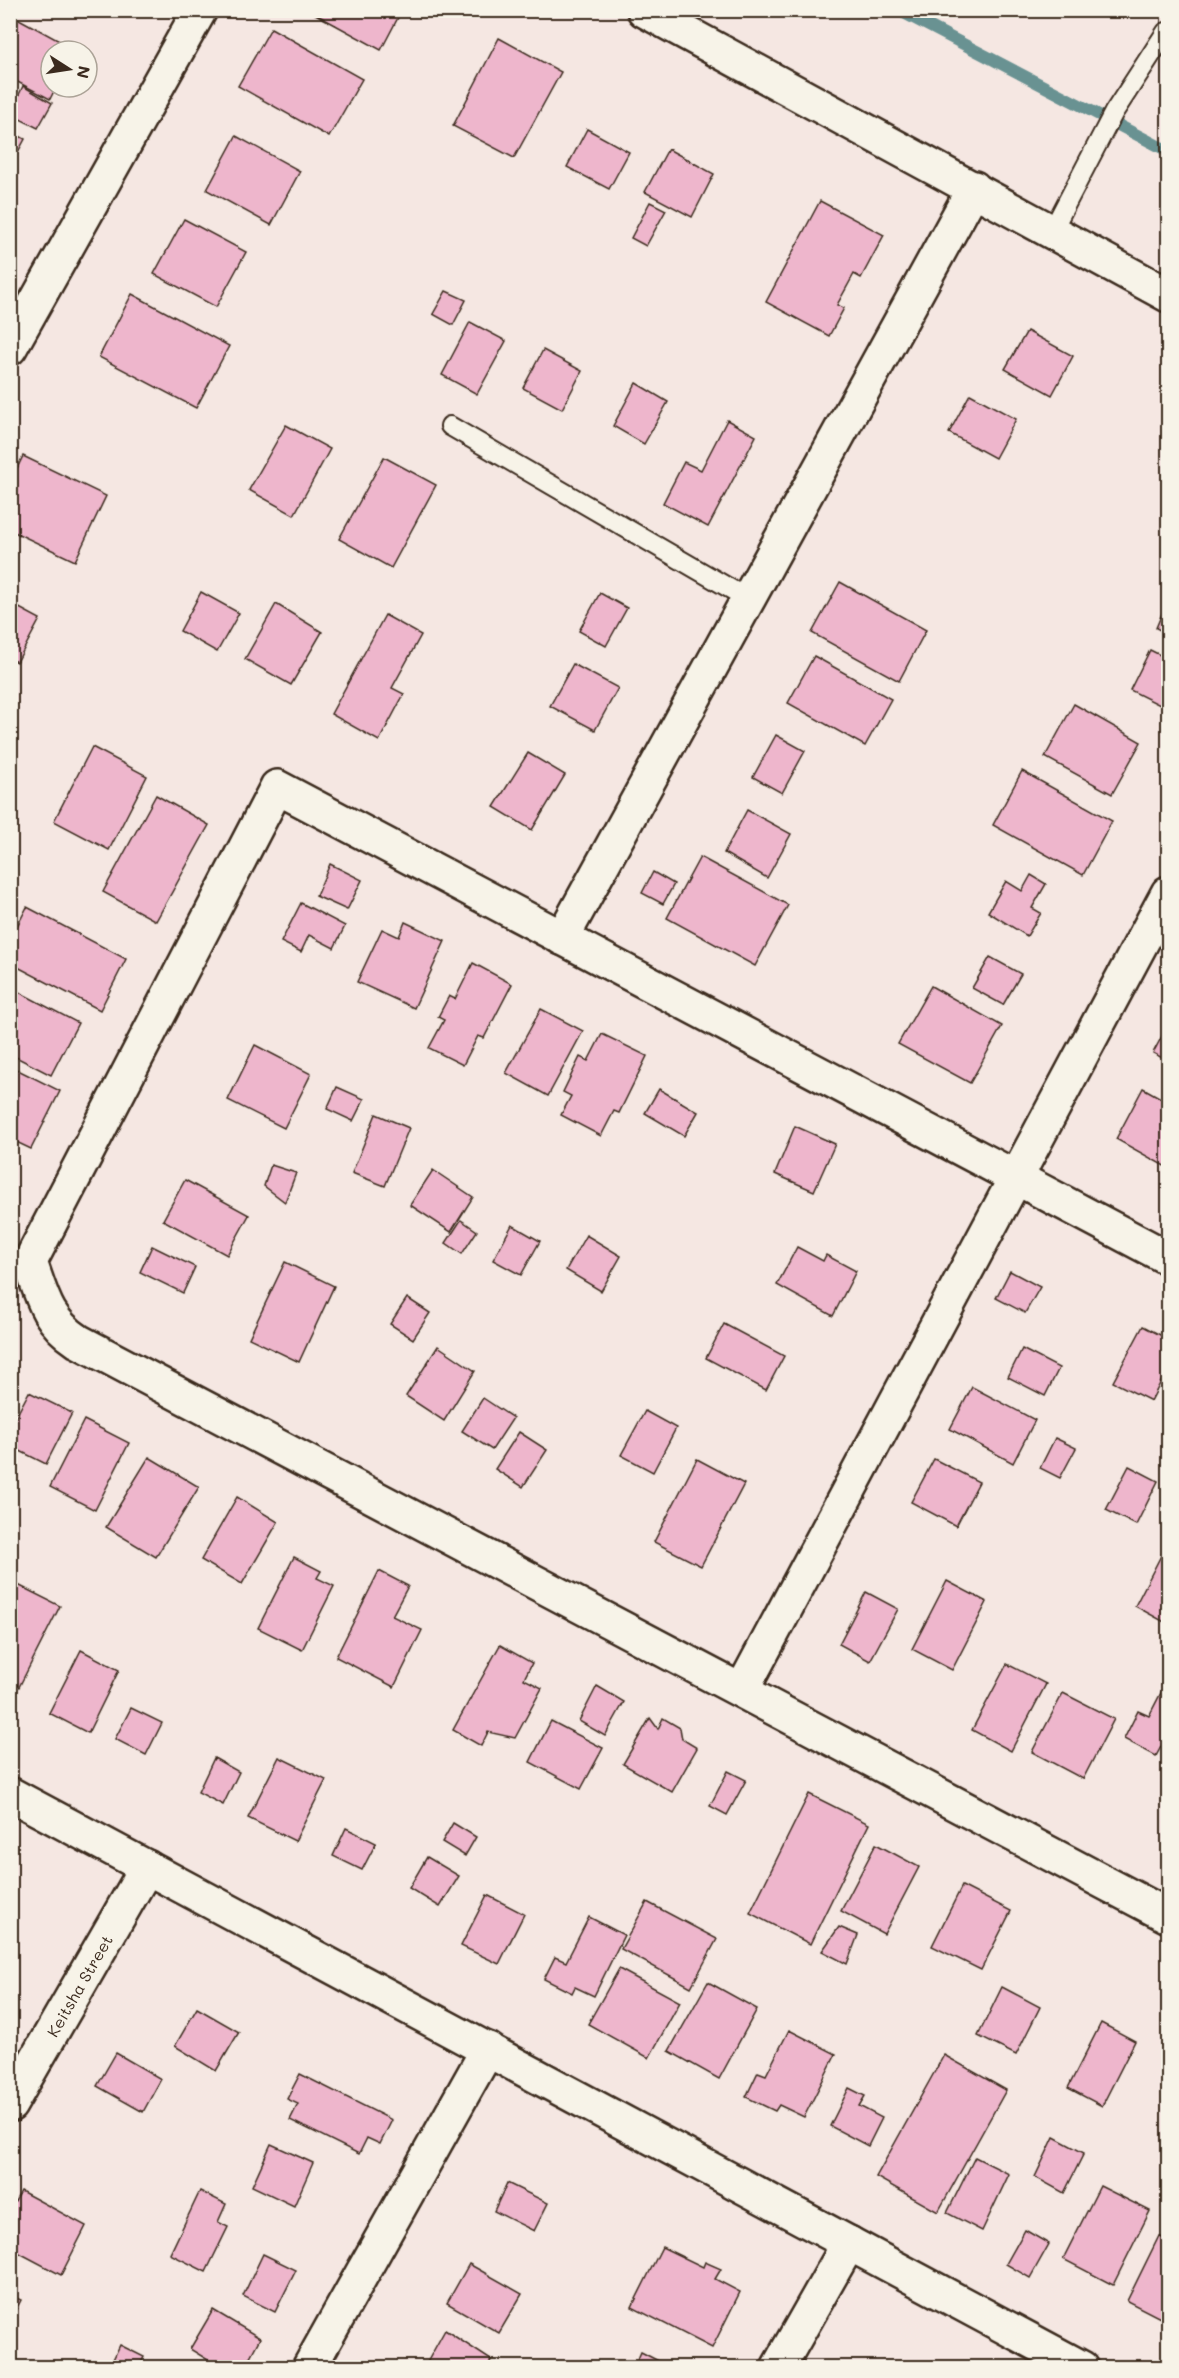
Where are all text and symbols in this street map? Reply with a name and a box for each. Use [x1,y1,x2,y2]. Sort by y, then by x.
north arrow [39,39,99,99]
text: N [73,64,96,80]
street label: Keitsha Street [41,1931,116,2040]

